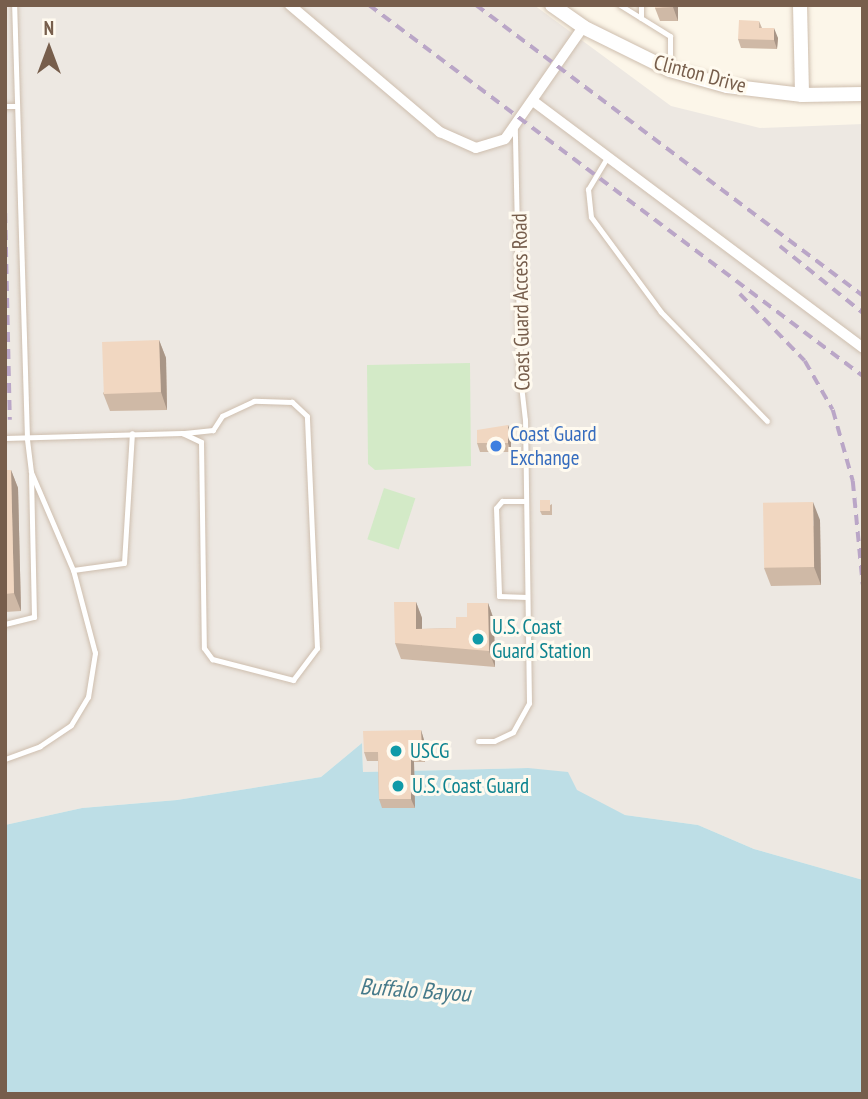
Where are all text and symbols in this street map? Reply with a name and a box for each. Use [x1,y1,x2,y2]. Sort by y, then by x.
north arrow [14,14,84,84]
text: N [44,16,54,40]
street label: Clinton Drive [651,50,749,98]
street label: Coast Guard Access Road [507,213,535,391]
place label: Coast Guard Exchange [510,421,597,471]
marker: Coast Guard Exchange [488,438,504,454]
place label: U.S. Coast Guard Station [492,614,591,664]
marker: U.S. Coast Guard Station [470,631,486,647]
place label: USCG [410,738,449,764]
marker: USCG [388,743,404,759]
place label: U.S. Coast Guard [412,773,530,799]
marker: U.S. Coast Guard [390,778,406,794]
water label: Buffalo Bayou [359,972,471,1008]

